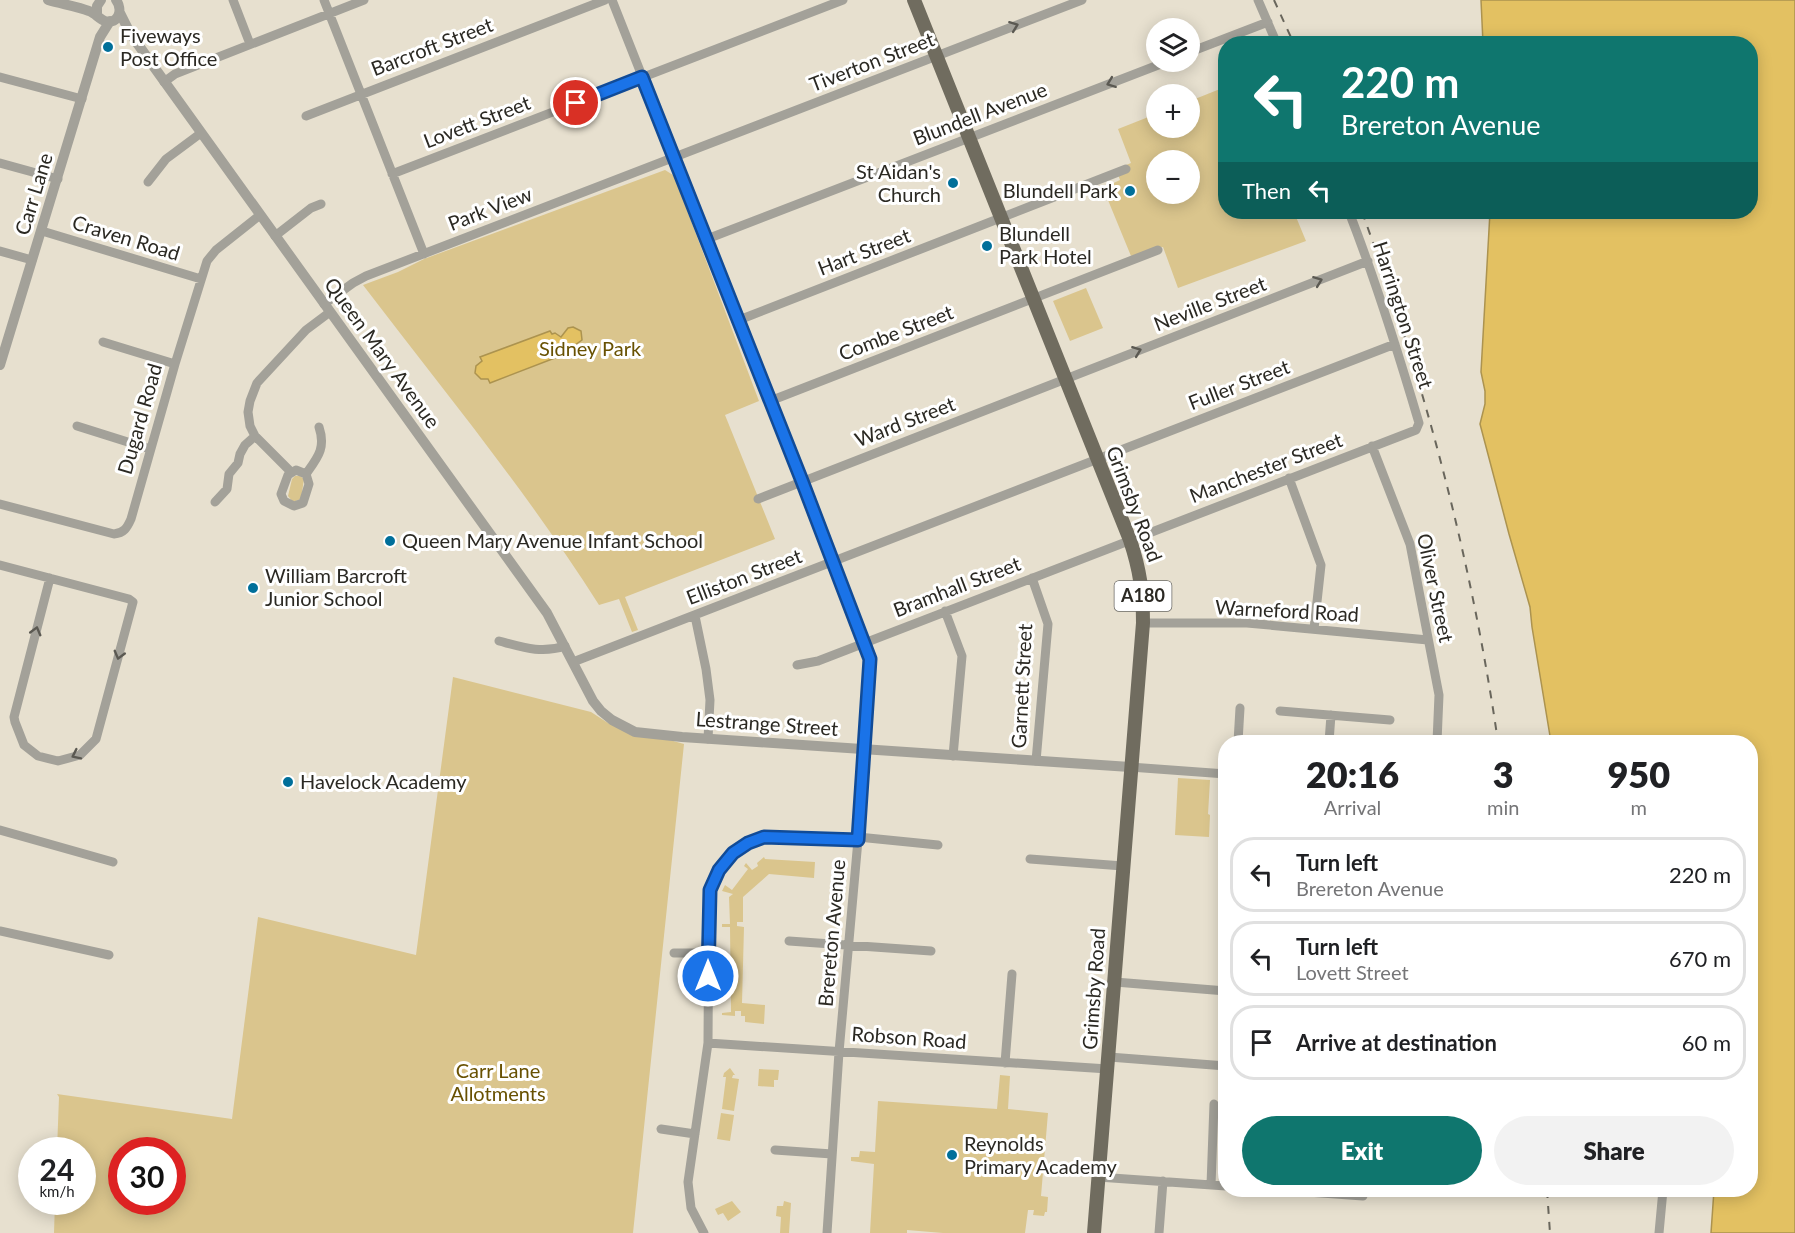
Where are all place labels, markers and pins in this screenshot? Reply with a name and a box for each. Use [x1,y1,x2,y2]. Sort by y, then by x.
place label: Fiveways Post Office [120,23,217,70]
marker: Fiveways Post Office [101,40,115,54]
pin [550,77,601,128]
place label: St Aidan's Church [856,159,941,206]
marker: St Aidan's Church [946,176,960,190]
place label: Blundell Park [1003,178,1119,202]
marker: Blundell Park [1123,184,1137,198]
place label: Blundell Park Hotel [999,221,1092,268]
marker: Blundell Park Hotel [980,239,994,253]
place label: Queen Mary Avenue Infant School [402,528,703,552]
marker: Queen Mary Avenue Infant School [383,534,397,548]
place label: William Barcroft Junior School [265,563,407,610]
marker: William Barcroft Junior School [246,581,260,595]
place label: Havelock Academy [300,769,467,793]
marker: Havelock Academy [281,775,295,789]
place label: Reynolds Primary Academy [964,1131,1118,1178]
marker: Reynolds Primary Academy [945,1148,959,1162]

